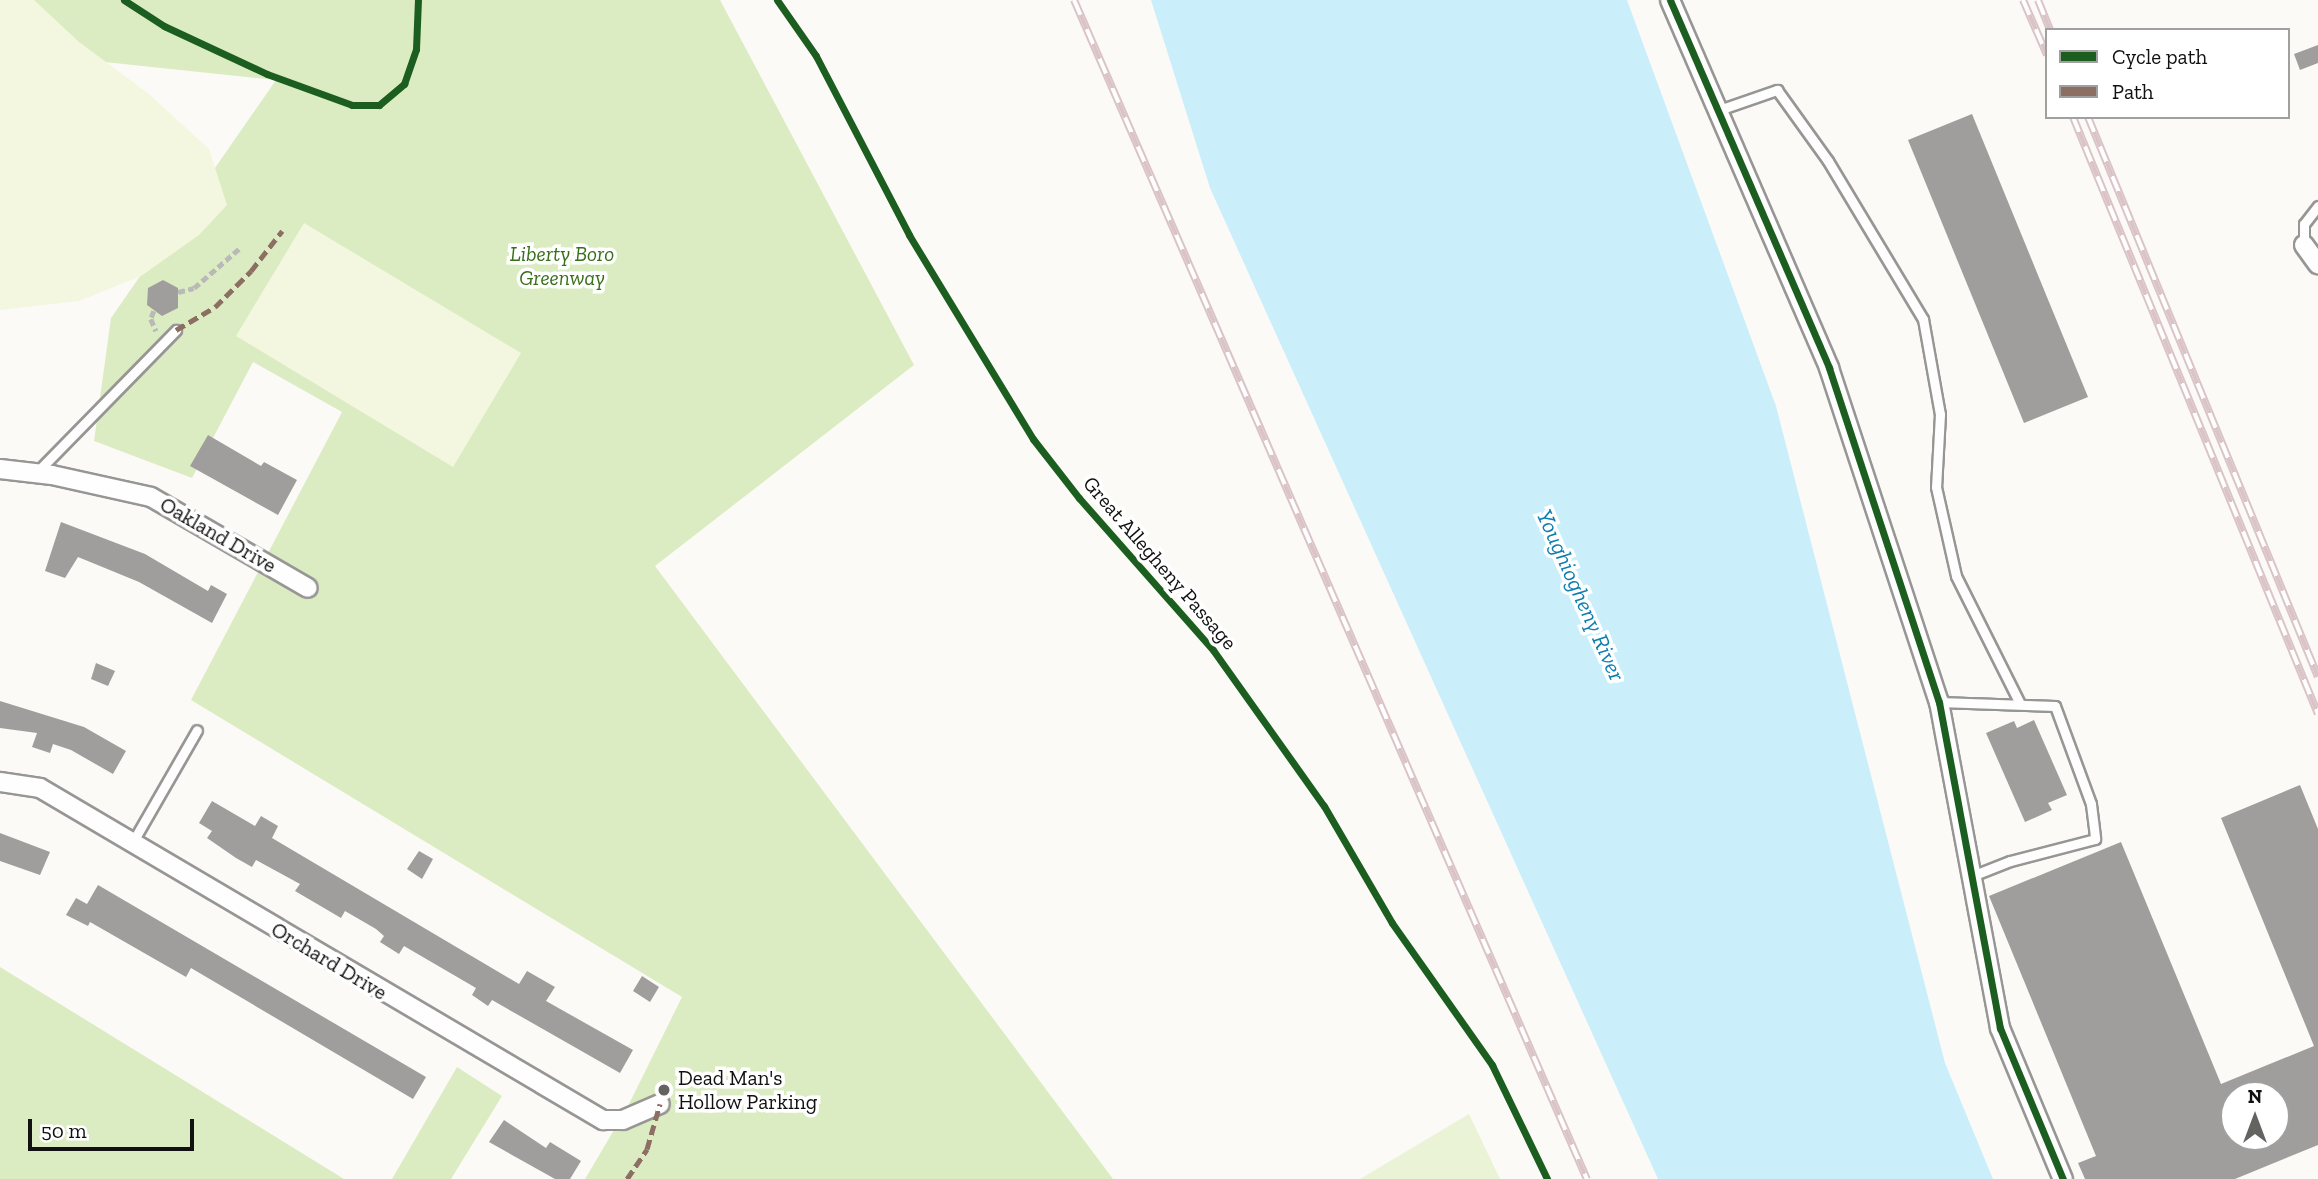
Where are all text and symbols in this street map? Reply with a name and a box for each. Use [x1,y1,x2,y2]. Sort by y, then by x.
legend [2045,28,2290,119]
text: Cycle path [2112,44,2207,69]
text: Path [2112,79,2154,104]
park label: Liberty Boro Greenway [510,241,614,291]
street label: Great Allegheny Passage [1077,471,1243,655]
street label: Oakland Drive [156,492,280,578]
water label: Youghiogheny River [1531,505,1631,685]
street label: Orchard Drive [267,917,391,1005]
place label: Dead Man's Hollow Parking [678,1065,818,1115]
north arrow [2220,1081,2290,1151]
marker: Dead Man's Hollow Parking [656,1082,672,1098]
text: N [2248,1085,2262,1108]
scale bar [32,1106,198,1150]
text: 50 m [41,1118,87,1143]

